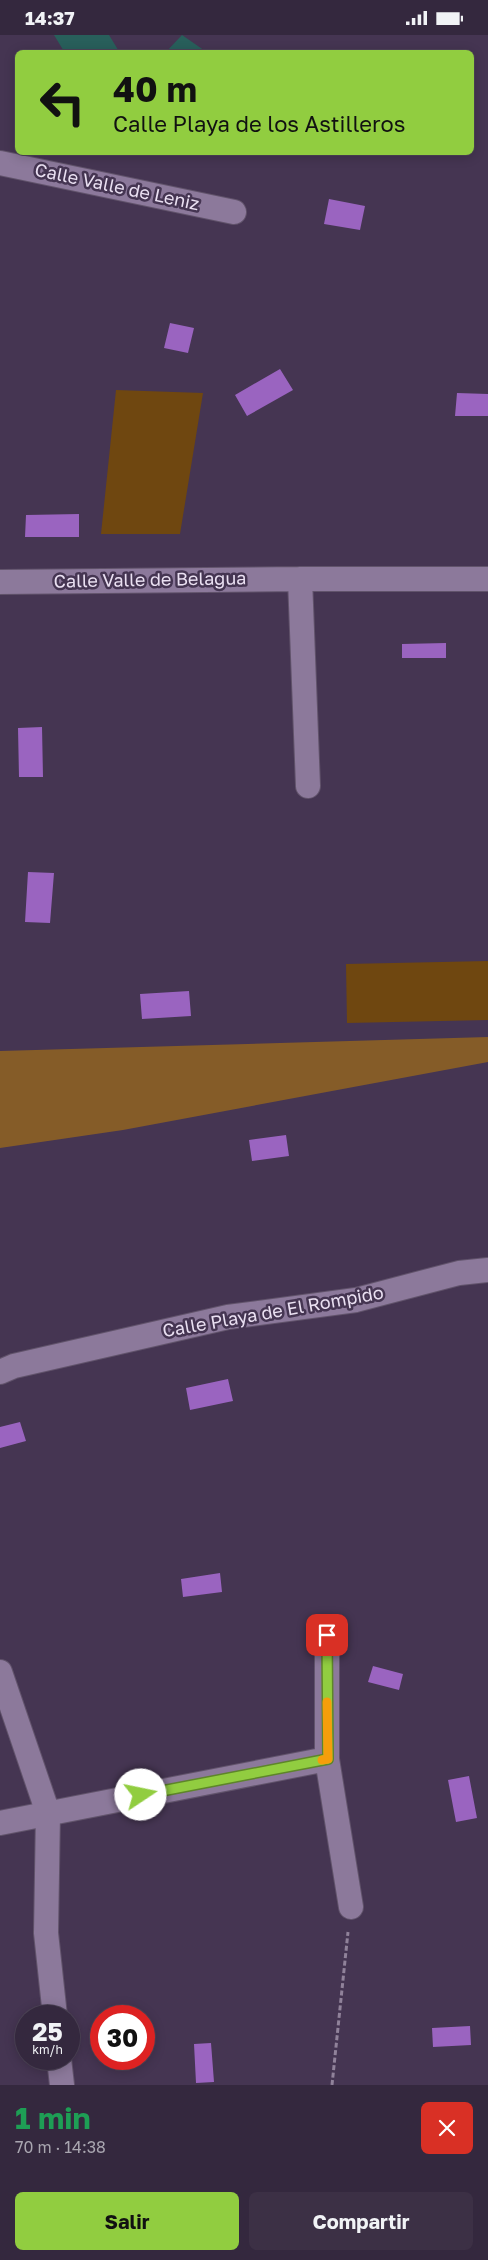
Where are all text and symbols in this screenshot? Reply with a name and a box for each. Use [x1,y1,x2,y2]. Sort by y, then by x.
text: 14:37 [25,6,75,29]
text: 40 m [113,68,197,110]
icon: left [30,70,95,135]
text: Calle Playa de los Astilleros [113,110,405,137]
street label: Calle Valle de Leniz [33,158,202,214]
street label: Calle Valle de Belagua [53,566,247,592]
street label: Calle Playa de El Rompido [161,1281,385,1341]
pin [306,1614,348,1656]
icon: arrive [313,1621,341,1649]
position arrow [114,1768,166,1820]
speed limit sign: 30 [90,2005,155,2070]
text: 25 [32,2016,63,2047]
text: km/h [32,2042,63,2057]
text: 1 min [15,2100,91,2136]
button: close [421,2102,473,2154]
text: 70 m · 14:38 [15,2137,106,2157]
button: Salir [15,2192,239,2250]
button: Compartir [249,2192,473,2250]

